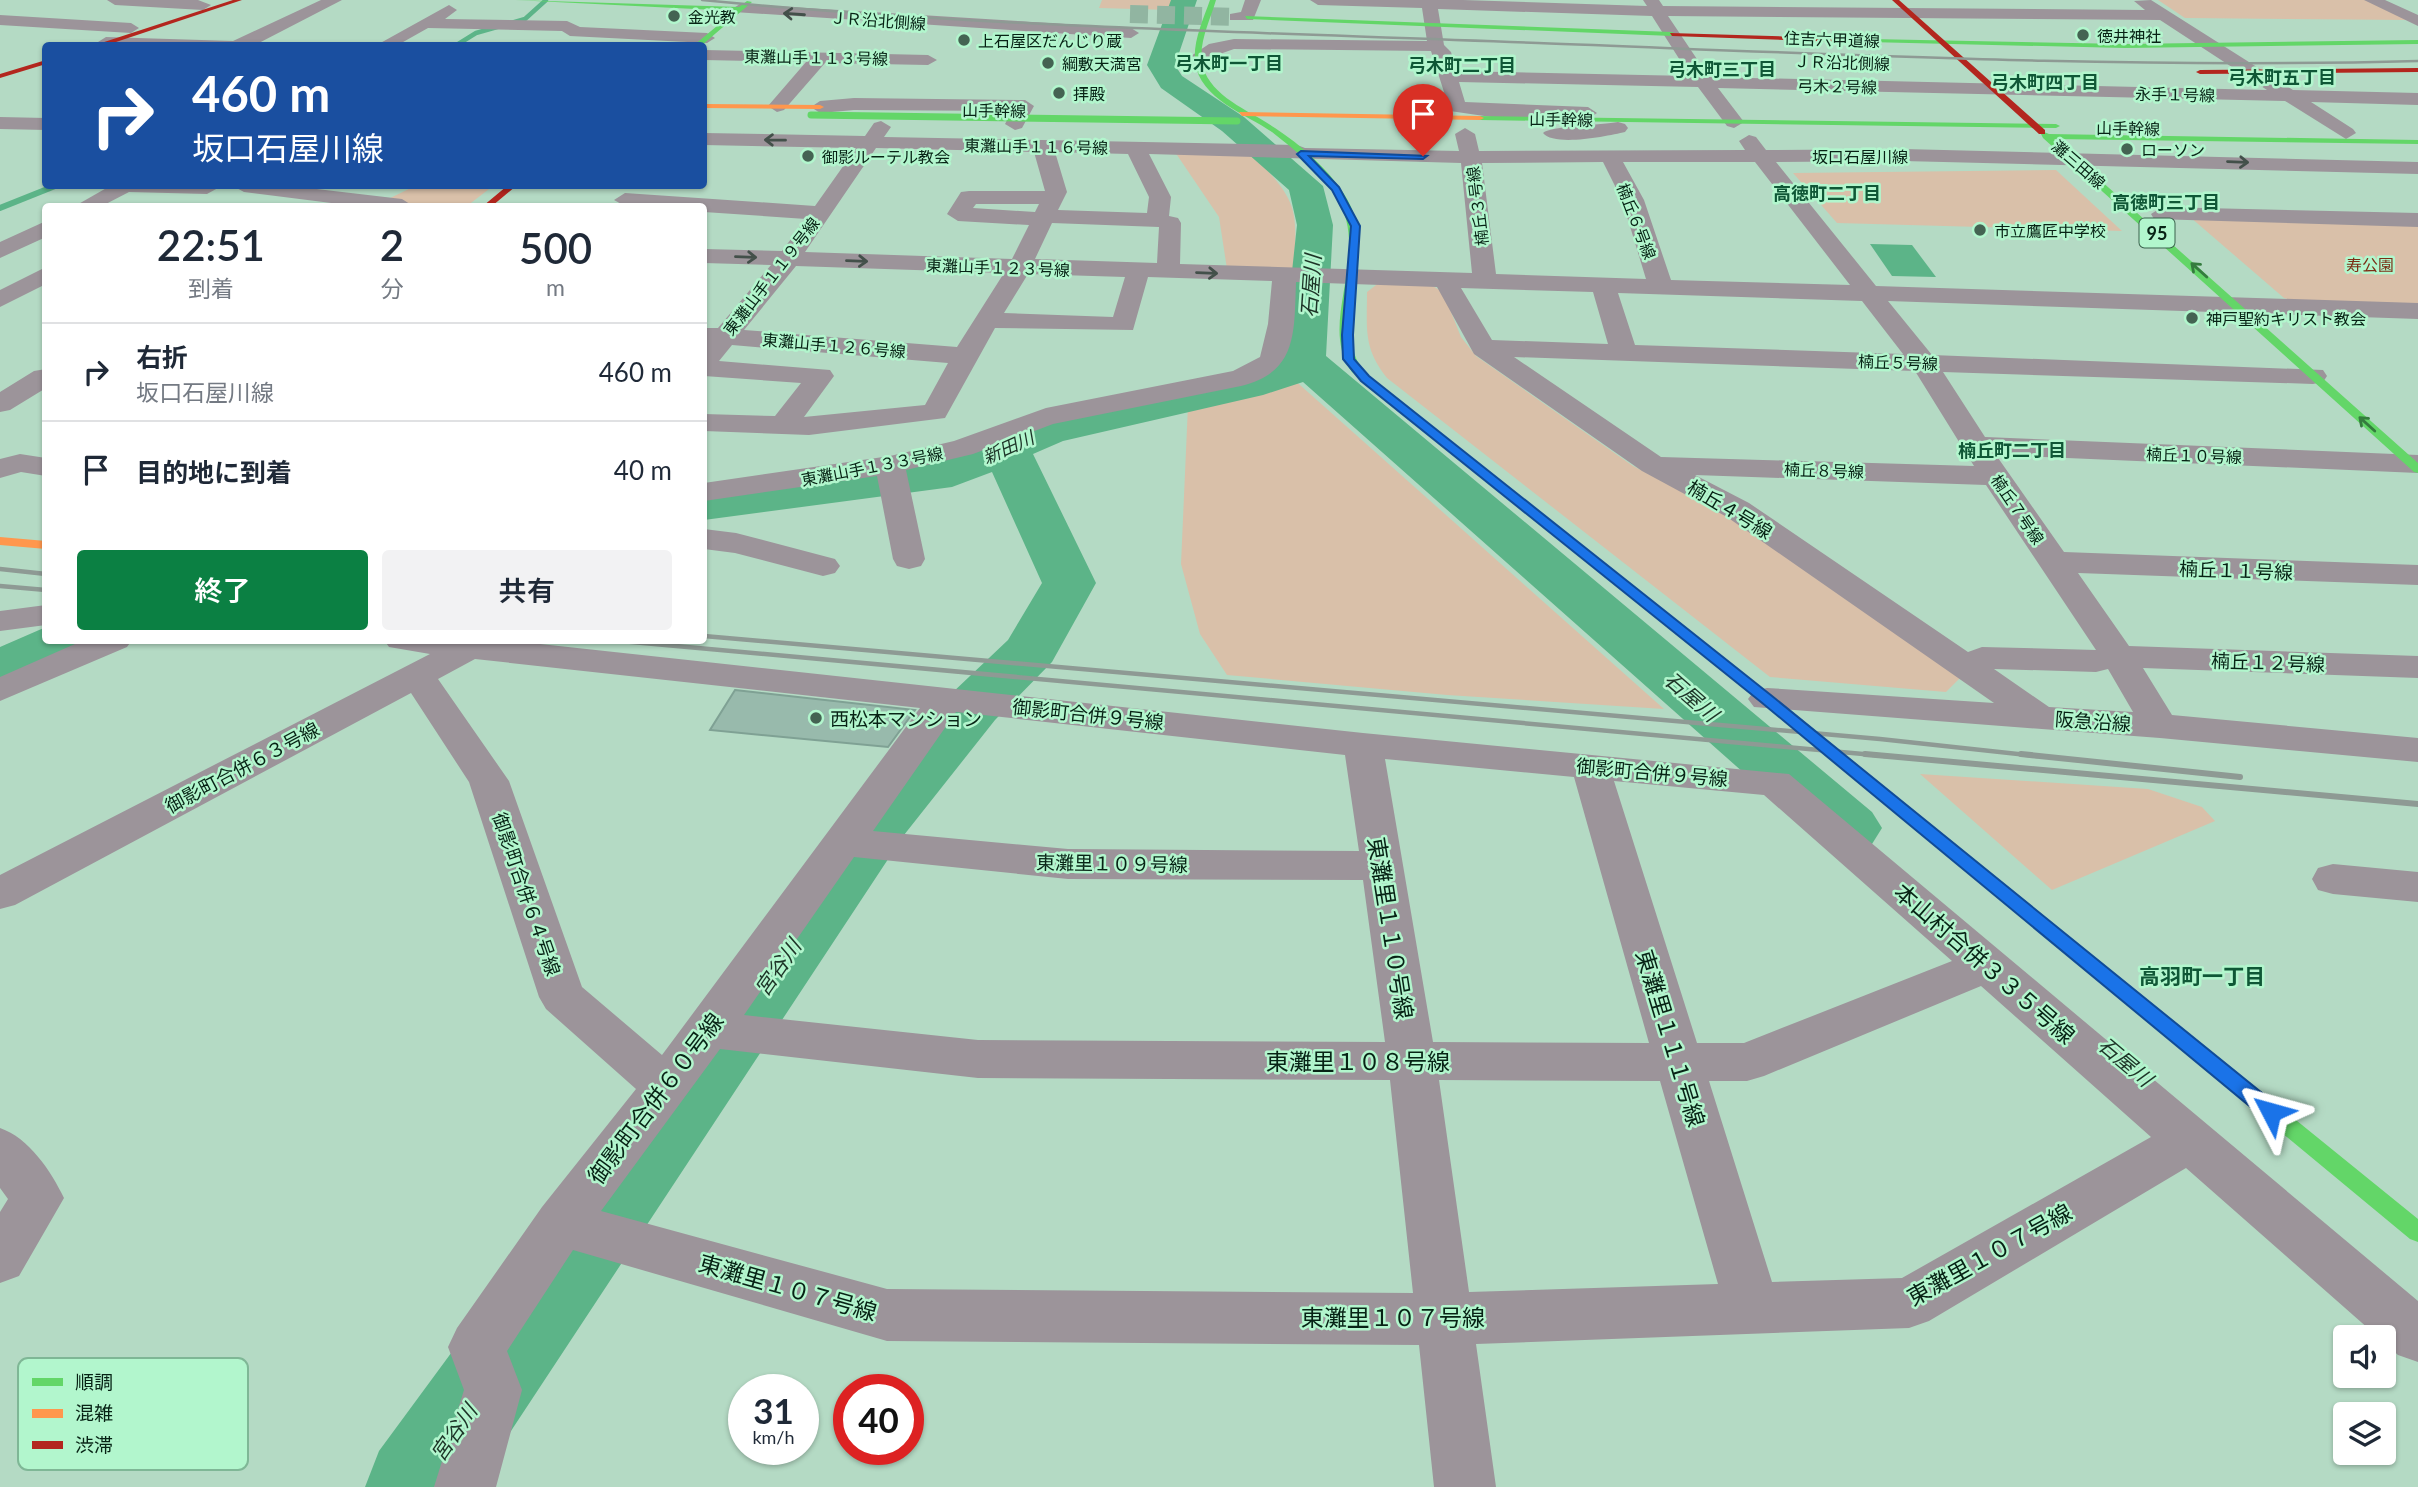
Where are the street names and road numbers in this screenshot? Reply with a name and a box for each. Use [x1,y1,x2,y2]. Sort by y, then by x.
street label: ＪＲ沿北側線 [829,7,927,33]
street label: 住吉六甲道線 [1784,28,1880,50]
street label: 東灘山手１１３号線 [744,46,888,68]
street label: ＪＲ沿北側線 [1794,51,1890,73]
street label: 弓木２号線 [1797,76,1877,96]
street label: 永手１号線 [2135,84,2215,104]
street label: 山手幹線 [962,100,1026,120]
street label: 山手幹線 [1529,109,1593,129]
street label: 山手幹線 [2096,118,2160,138]
street label: 東灘山手１１６号線 [964,135,1108,157]
street label: 灘三田線 [2049,136,2109,192]
street label: 坂口石屋川線 [1812,147,1908,166]
street label: 楠丘３号線 [1463,165,1491,247]
street label: 楠丘６号線 [1614,180,1660,262]
street label: 東灘山手１１９号線 [719,213,823,339]
road number: 95 [2140,218,2174,247]
street label: 東灘山手１２３号線 [926,255,1070,279]
street label: 東灘山手１２６号線 [761,329,907,361]
street label: 楠丘５号線 [1858,351,1938,373]
street label: 東灘山手１３３号線 [800,443,944,489]
street label: 楠丘１０号線 [2146,444,2242,466]
street label: 楠丘８号線 [1784,459,1864,481]
street label: 楠丘７号線 [1988,471,2048,547]
street label: 楠丘４号線 [1683,475,1777,543]
street label: 楠丘１１号線 [2179,557,2293,583]
street label: 楠丘１２号線 [2211,649,2325,675]
street label: 御影町合併９号線 [1011,695,1165,733]
street label: 阪急沿線 [2054,707,2132,735]
street label: 御影町合併６３号線 [161,717,323,817]
street label: 御影町合併９号線 [1575,754,1729,790]
street label: 御影町合併６４号線 [488,809,566,979]
street label: 東灘里１１０号線 [1363,835,1419,1021]
street label: 東灘里１０９号線 [1036,850,1188,876]
street label: 本山村合併３３５号線 [1889,877,2081,1049]
street label: 東灘里１１１号線 [1631,946,1711,1130]
street label: 御影町合併６０号線 [582,1007,728,1189]
street label: 東灘里１０８号線 [1266,1047,1450,1075]
street label: 東灘里１０７号線 [1902,1197,2076,1311]
street label: 東灘里１０７号線 [696,1248,880,1326]
street label: 東灘里１０７号線 [1301,1303,1485,1331]

